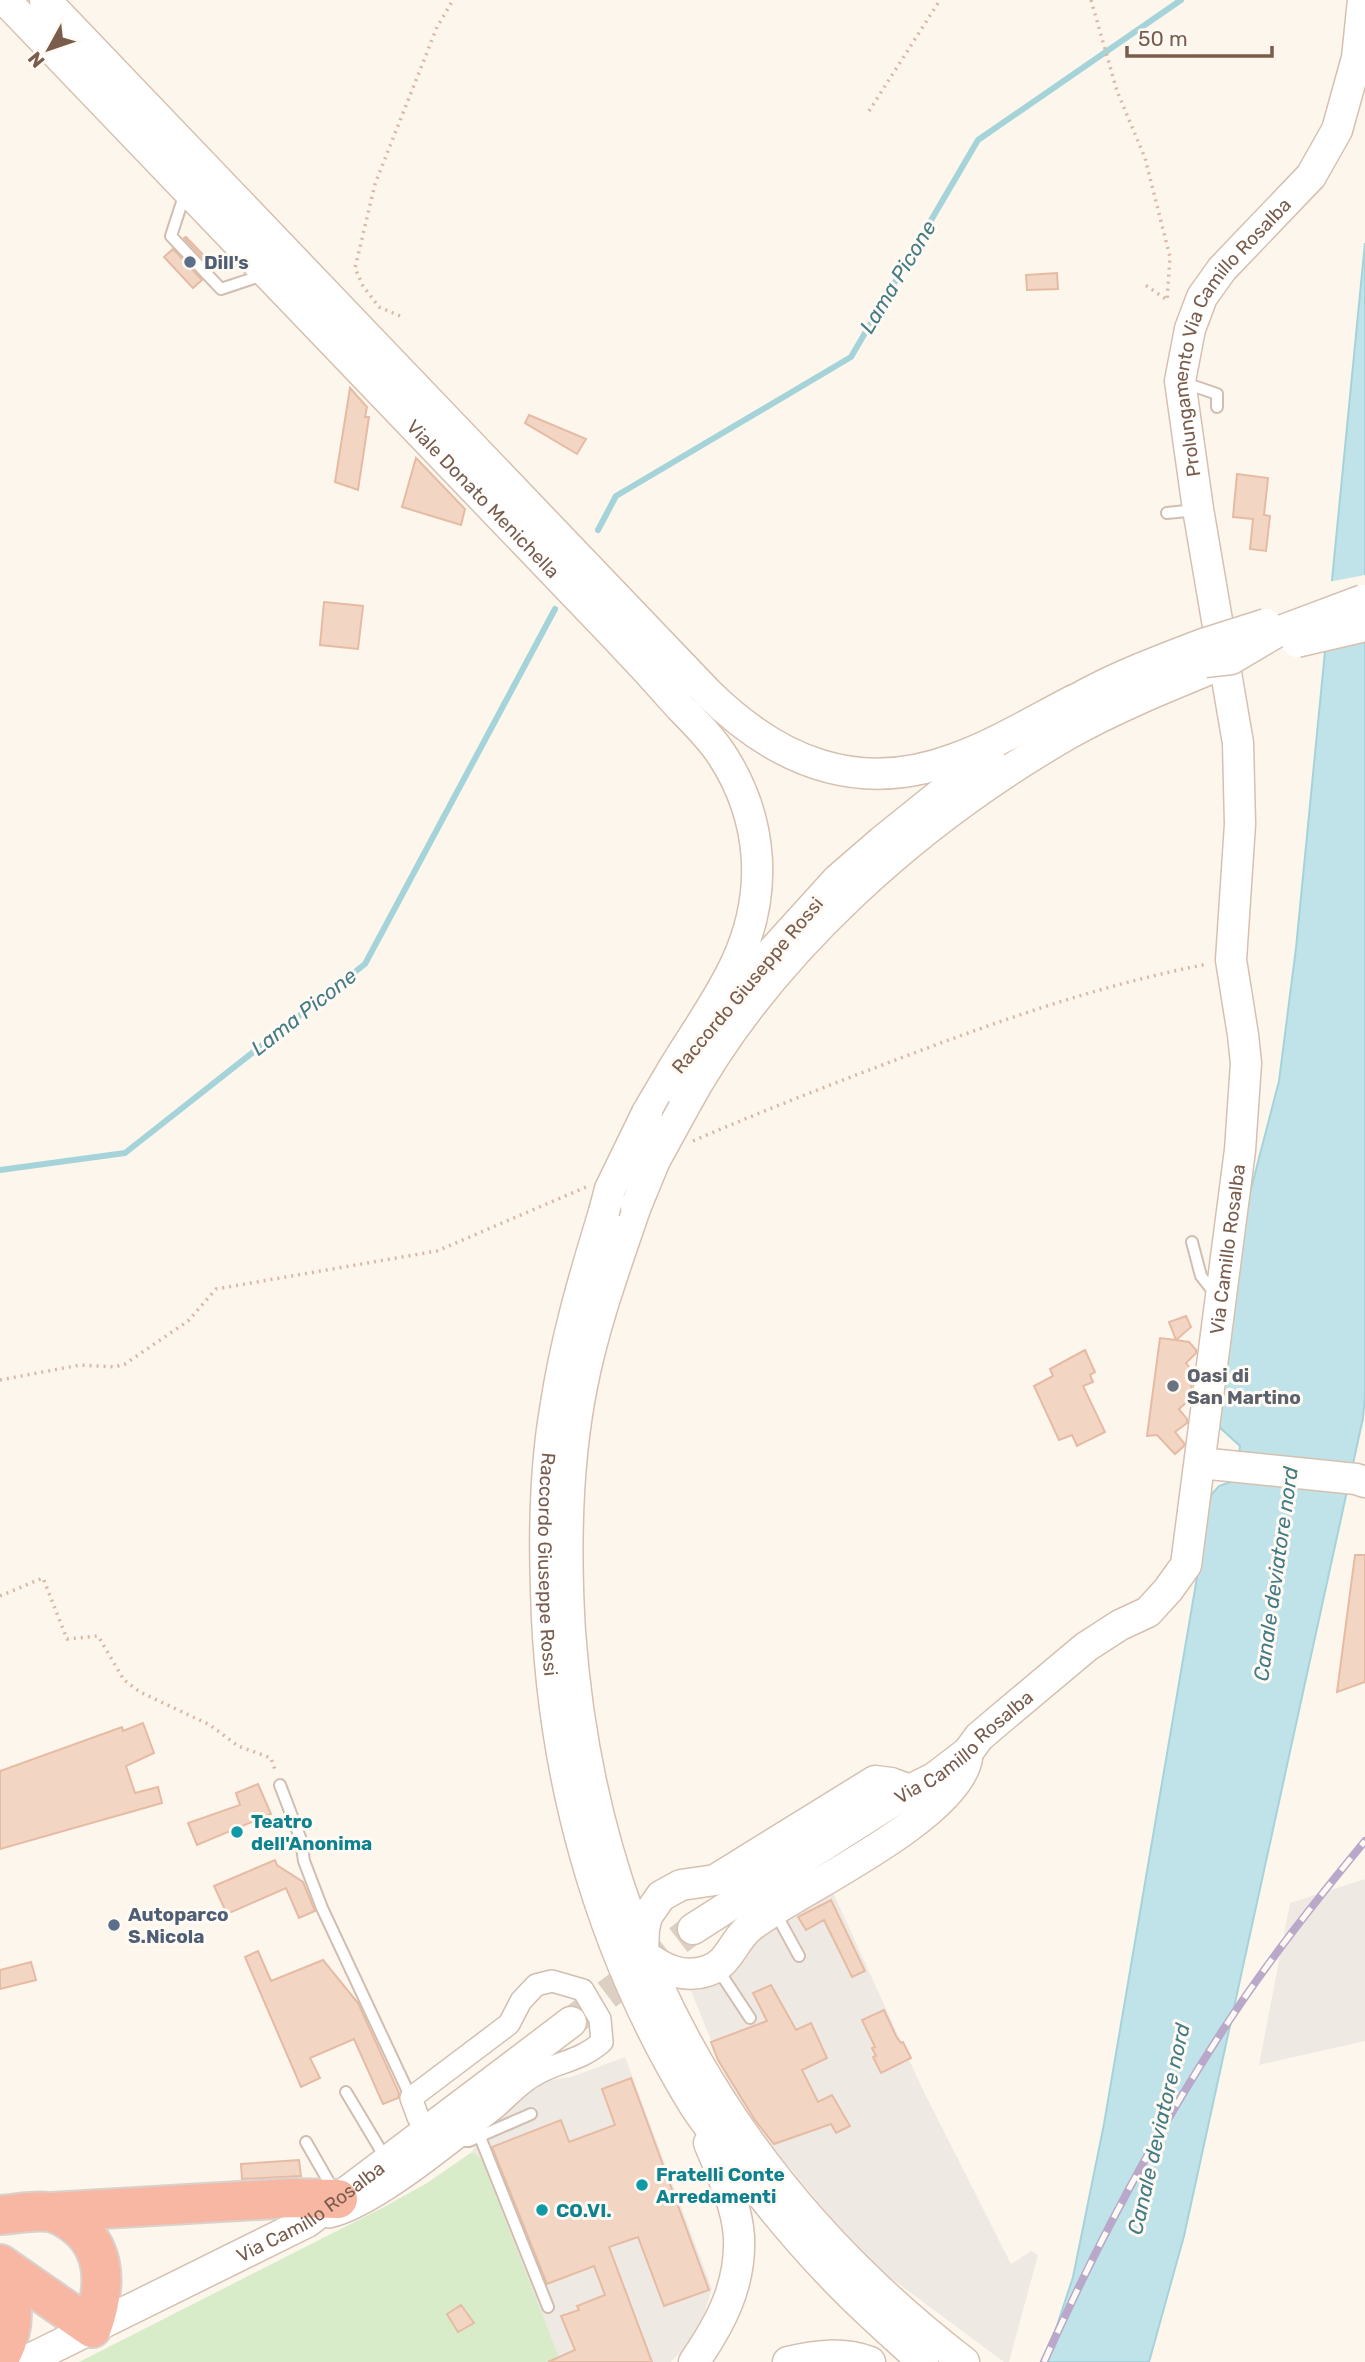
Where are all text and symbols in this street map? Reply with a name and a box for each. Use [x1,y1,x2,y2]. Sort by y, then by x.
north arrow [14,14,84,84]
scale bar [1127,14,1272,58]
text: 50 m [1138,26,1188,51]
text: N [23,47,50,72]
street label: Prolungamento Via Camillo Rosalba [1169,193,1296,478]
water label: Lama Picone [854,216,941,338]
place label: Dill's [204,251,249,274]
marker: Dill's [182,254,198,270]
street label: Viale Donato Menichella [402,415,564,583]
street label: Raccordo Giuseppe Rossi [667,892,828,1078]
water label: Lama Picone [246,963,362,1061]
street label: Via Camillo Rosalba [1205,1163,1250,1336]
place label: Oasi di San Martino [1187,1364,1301,1409]
marker: Oasi di San Martino [1165,1378,1181,1394]
street label: Raccordo Giuseppe Rossi [533,1452,562,1677]
water label: Canale deviatore nord [1248,1465,1303,1683]
street label: Via Camillo Rosalba [890,1685,1038,1809]
place label: Teatro dell'Anonima [251,1810,372,1855]
marker: Teatro dell'Anonima [229,1824,245,1840]
place label: Autoparco S.Nicola [128,1903,229,1948]
marker: Autoparco S.Nicola [106,1917,122,1933]
water label: Canale deviatore nord [1122,2020,1195,2237]
street label: Via Camillo Rosalba [233,2156,389,2267]
place label: Fratelli Conte Arredamenti [656,2163,785,2208]
marker: Fratelli Conte Arredamenti [634,2177,650,2193]
place label: CO.VI. [556,2199,612,2222]
marker: CO.VI. [534,2202,550,2218]

